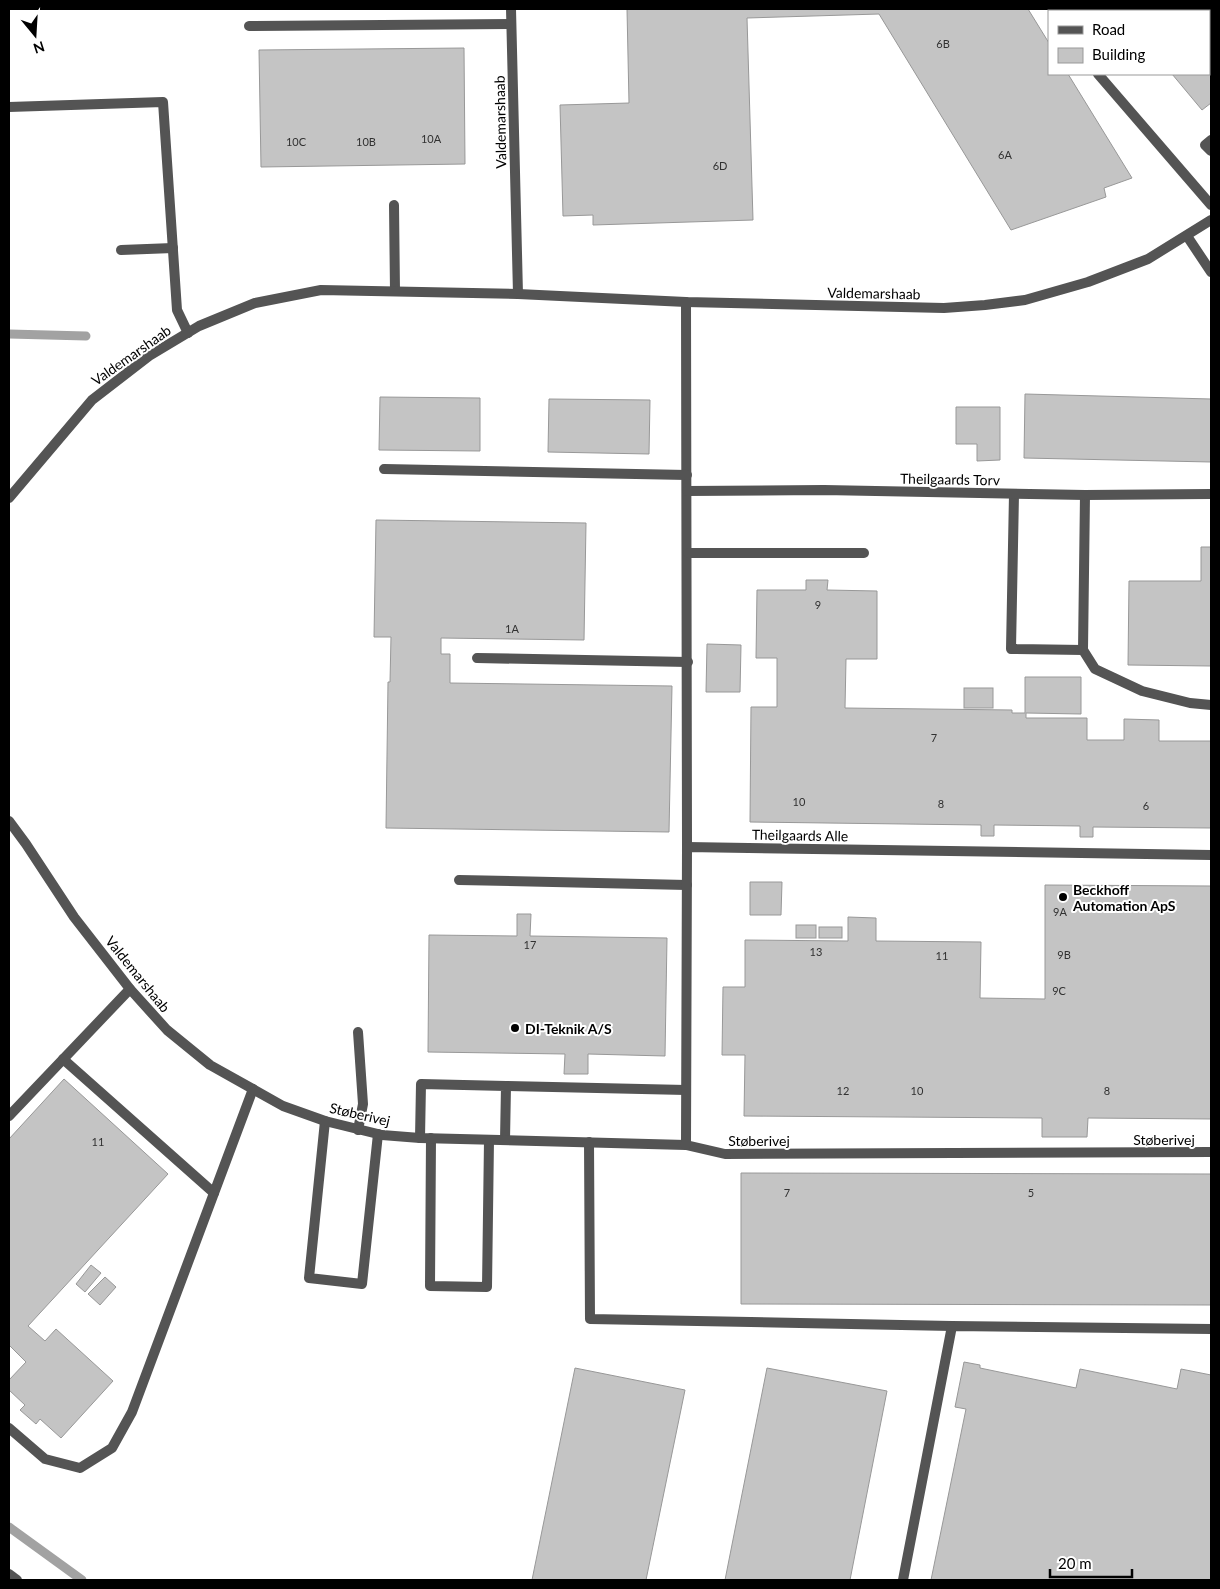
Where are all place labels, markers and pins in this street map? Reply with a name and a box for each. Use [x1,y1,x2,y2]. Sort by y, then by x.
place label: Beckhoff Automation ApS [1072,881,1176,914]
marker: Beckhoff Automation ApS [1057,891,1069,903]
place label: DI-Teknik A/S [525,1020,612,1037]
marker: DI-Teknik A/S [509,1022,521,1034]

